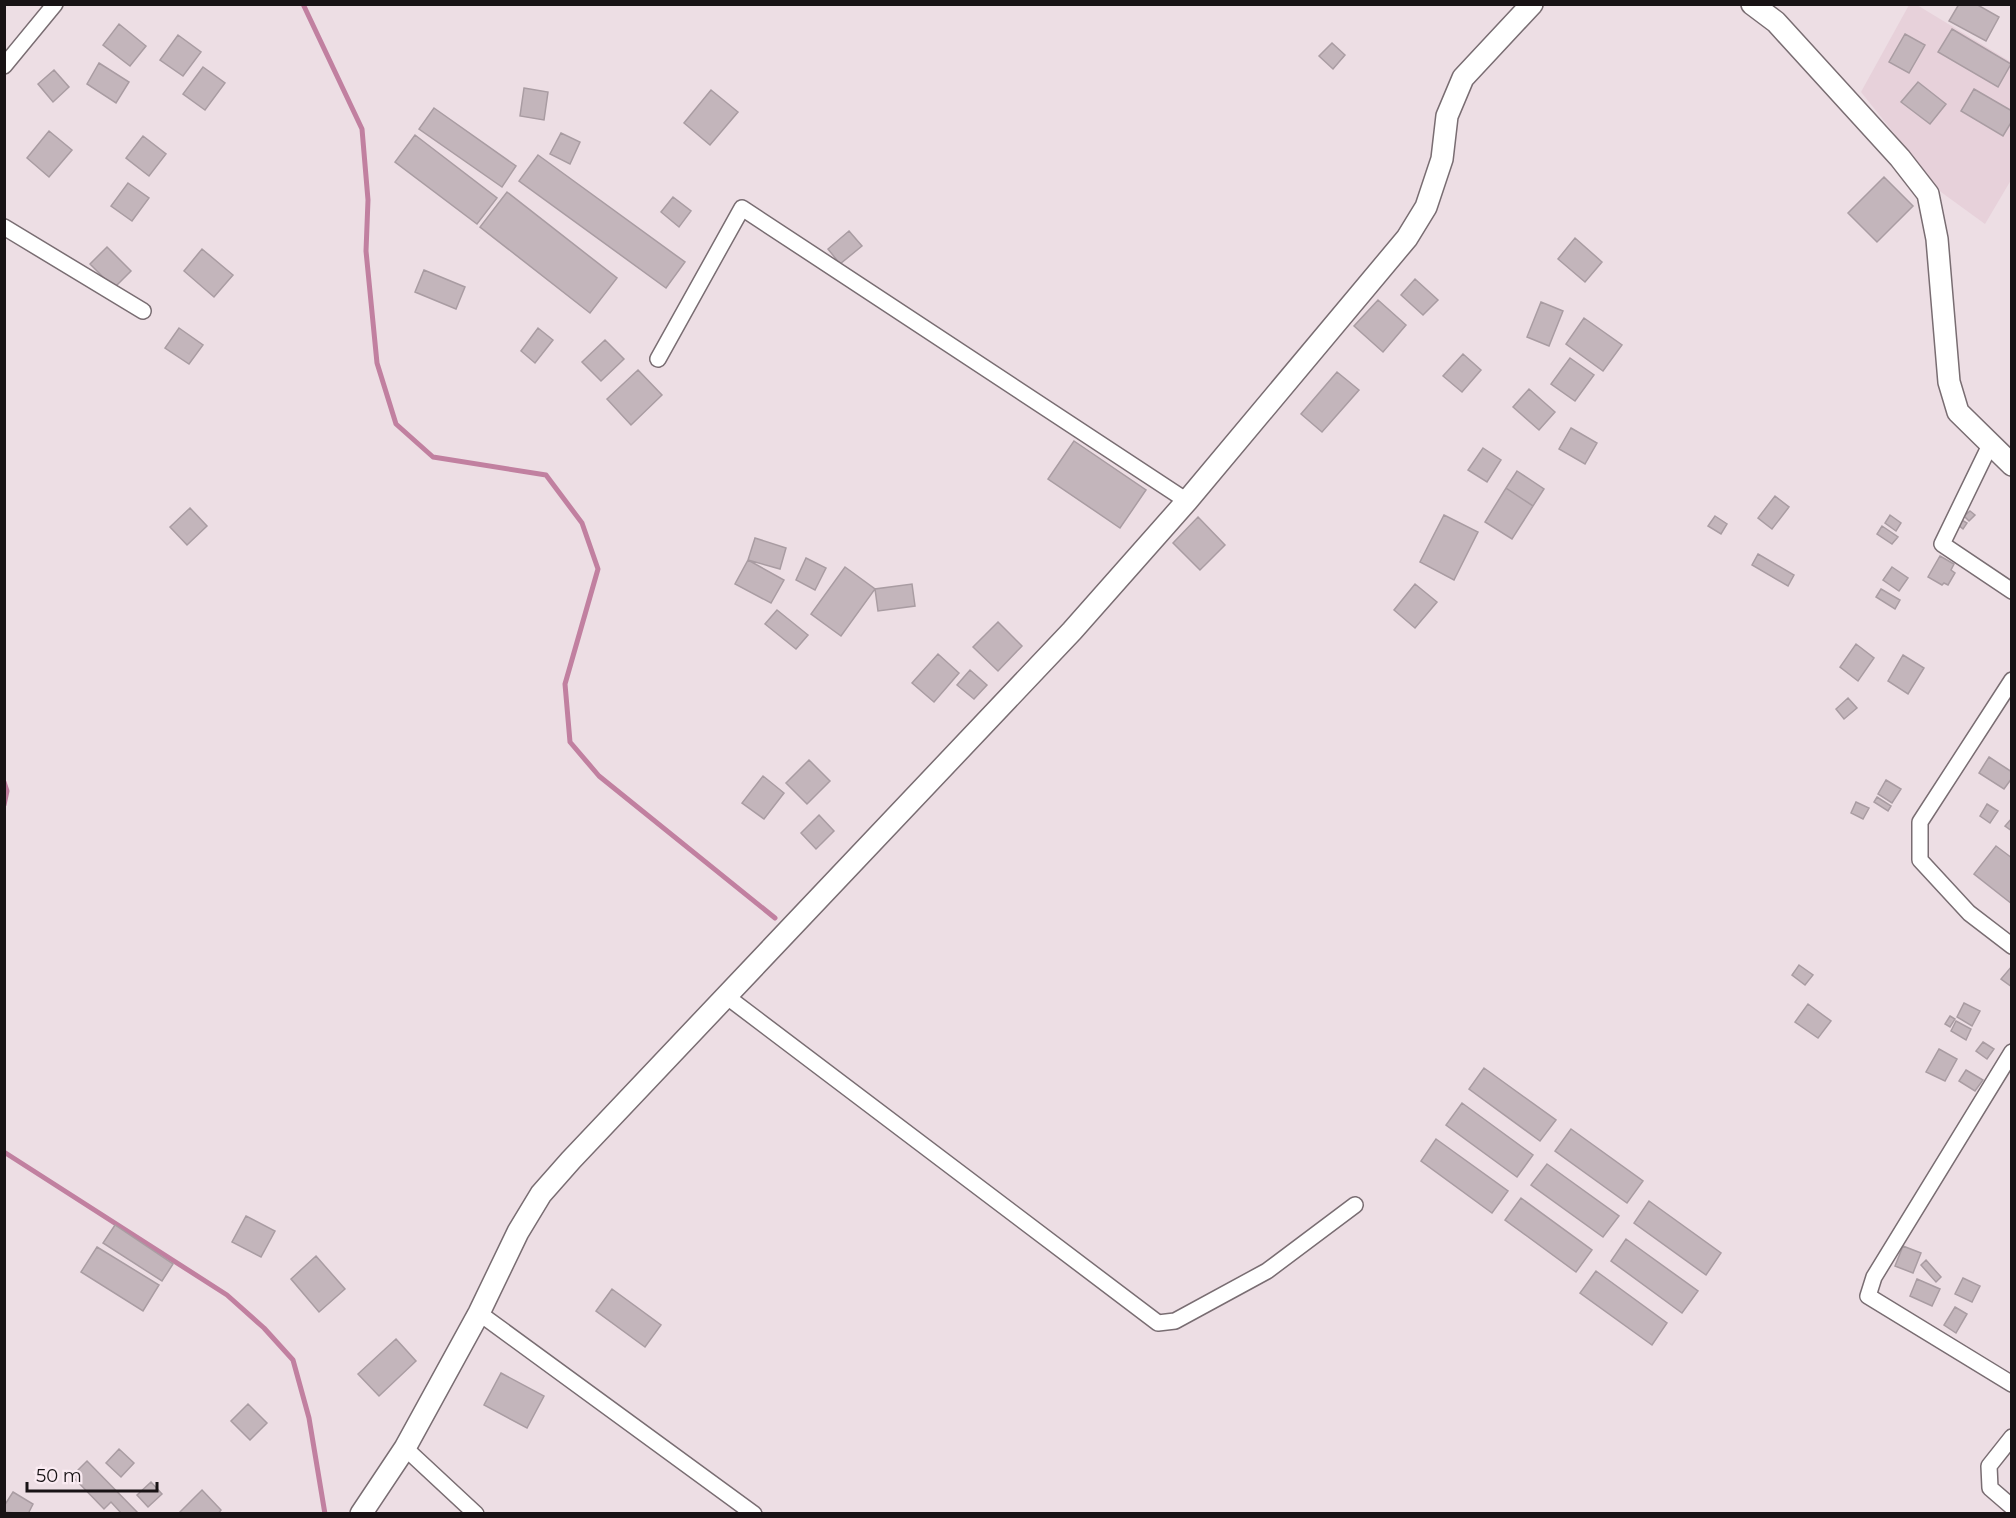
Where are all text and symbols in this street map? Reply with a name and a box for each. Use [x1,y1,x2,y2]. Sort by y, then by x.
scale bar [27,1455,158,1493]
text: 50 m [36,1465,82,1487]

